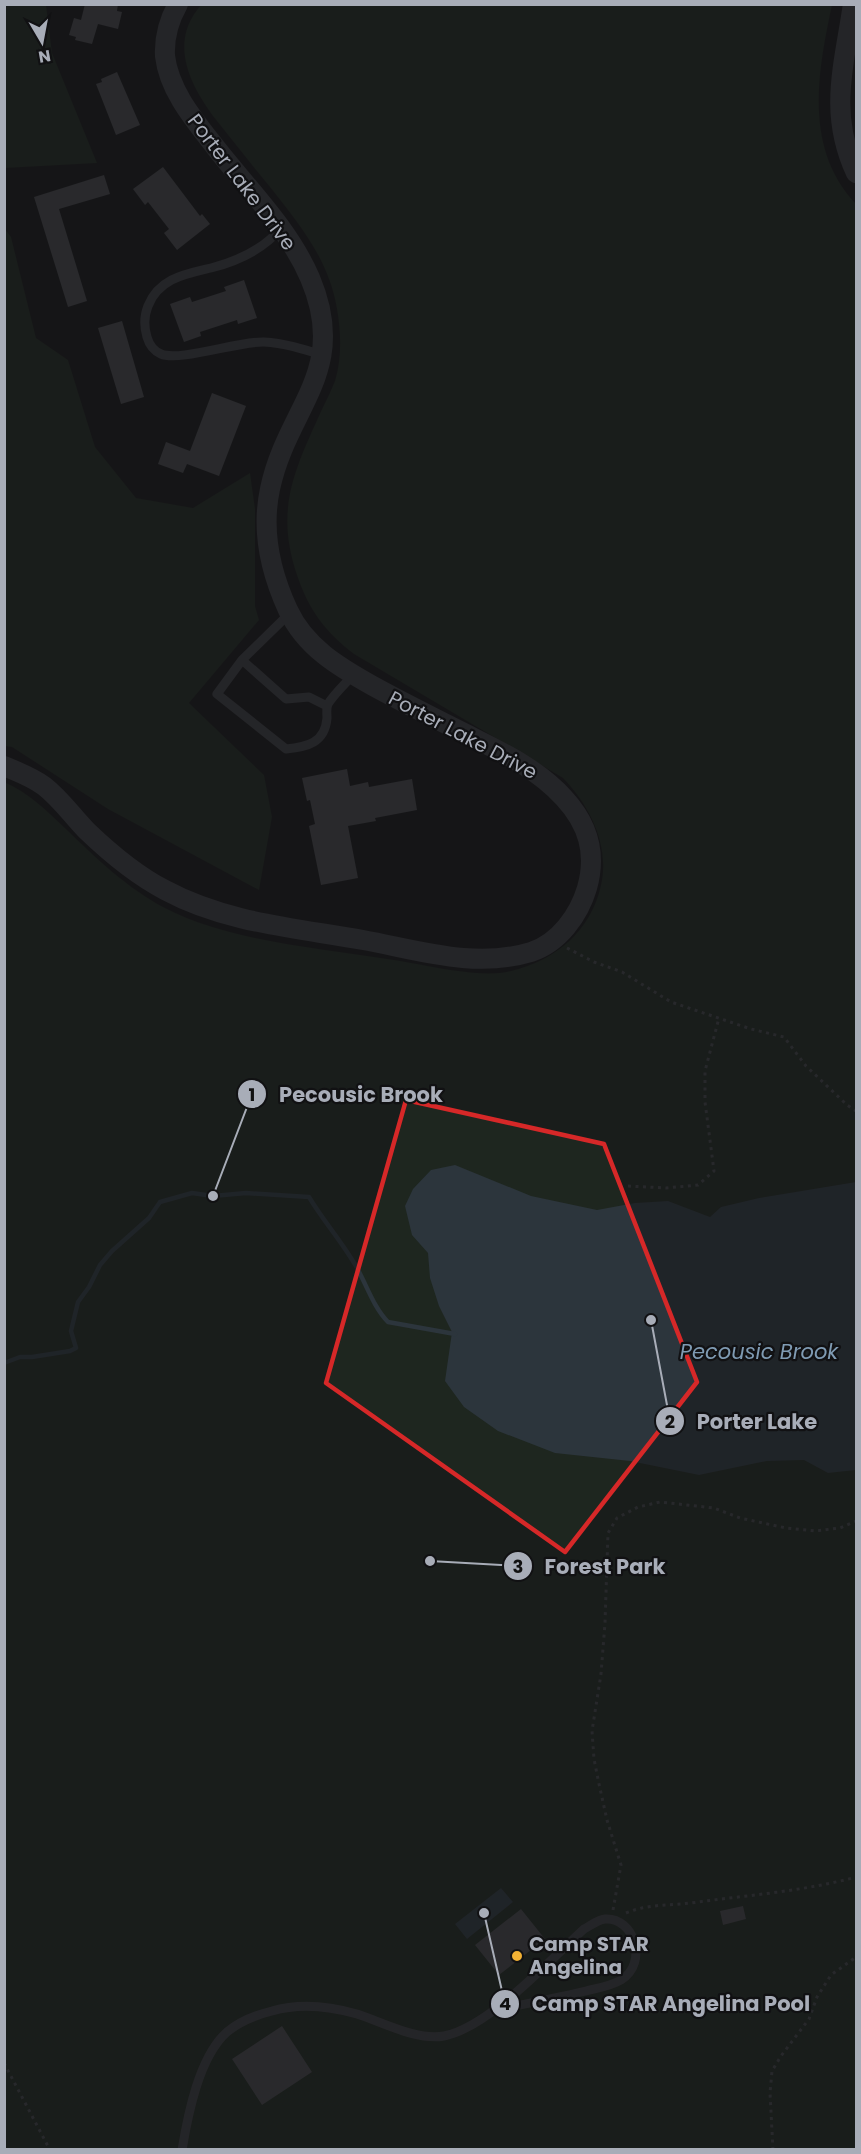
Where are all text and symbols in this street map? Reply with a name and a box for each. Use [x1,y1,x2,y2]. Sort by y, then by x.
north arrow [12,12,72,72]
text: N [37,44,52,69]
street label: Porter Lake Drive [181,108,303,256]
street label: Porter Lake Drive [384,684,542,786]
callout: Pecousic Brook [237,1075,455,1114]
text: Pecousic Brook [279,1080,443,1109]
text: 1 [249,1082,255,1107]
water label: Pecousic Brook [680,1337,839,1366]
callout: Porter Lake [655,1402,829,1441]
text: Porter Lake [697,1407,817,1436]
text: 2 [665,1409,675,1434]
callout: Forest Park [503,1547,678,1586]
text: Forest Park [545,1552,665,1581]
text: 3 [513,1554,523,1579]
place label: Camp STAR Angelina [529,1930,649,1981]
marker: Camp STAR Angelina [510,1949,524,1963]
callout: Camp STAR Angelina Pool [490,1984,822,2023]
text: Camp STAR Angelina Pool [532,1989,810,2018]
text: 4 [499,1991,511,2016]

